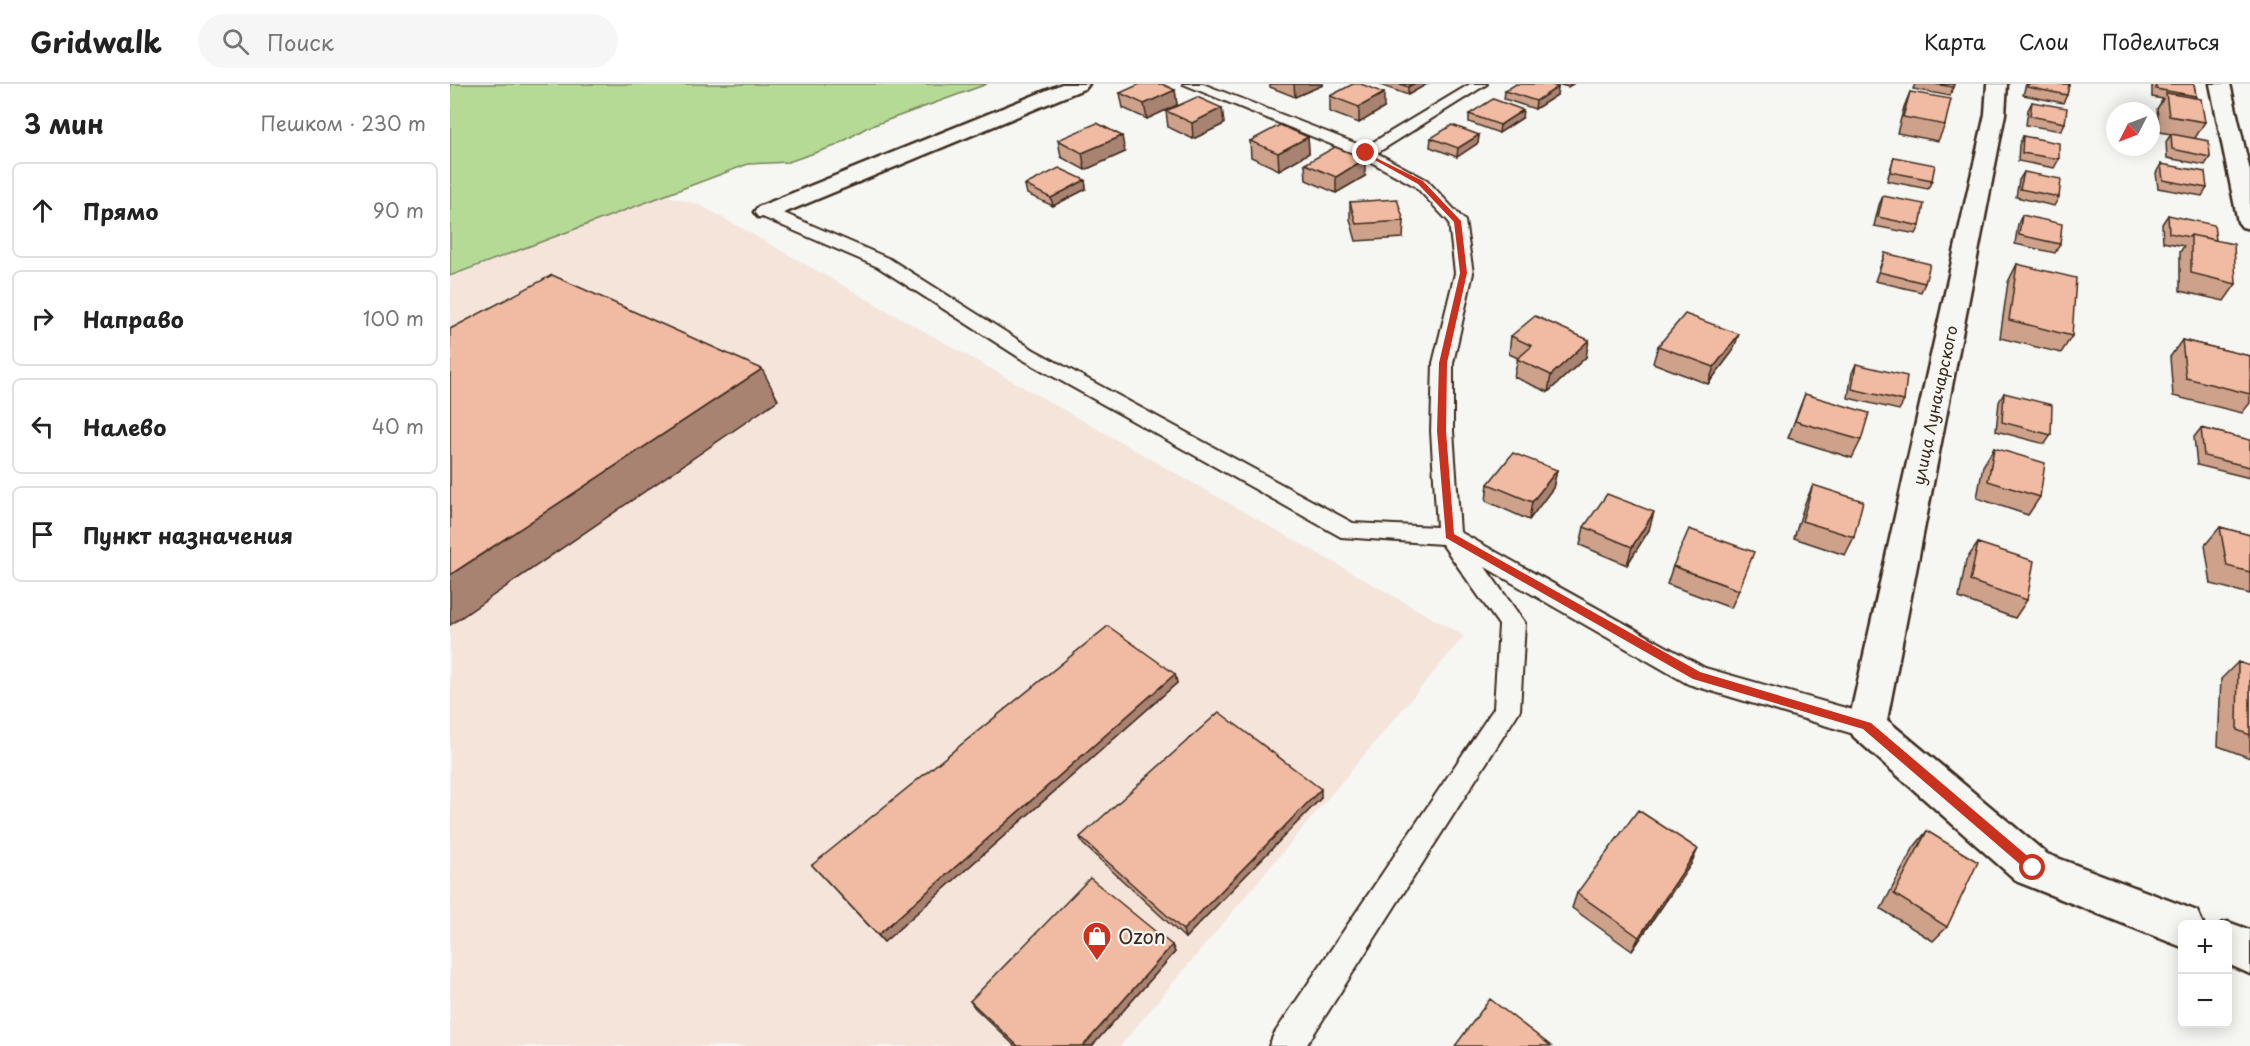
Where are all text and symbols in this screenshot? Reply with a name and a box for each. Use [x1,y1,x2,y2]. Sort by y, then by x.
search box [198,14,618,68]
text: Gridwalk [30,20,162,63]
icon: search [219,25,252,58]
text: Поиск [267,25,334,58]
text: Карта [1924,25,1986,57]
text: Слои [2019,25,2069,57]
text: Поделиться [2102,25,2220,57]
north arrow [2106,102,2160,156]
text: 3 мин [24,104,104,143]
text: Пешком · 230 m [261,108,426,138]
route end [1352,139,1378,165]
icon: ahead [26,194,59,227]
text: Прямо [83,194,158,227]
text: 90 m [373,195,424,225]
icon: right [26,302,59,335]
text: Направо [83,302,184,335]
text: 100 m [363,303,424,333]
street label: улица Луначарского [1905,323,1963,487]
icon: left [26,410,59,443]
text: Налево [83,410,166,443]
text: 40 m [372,411,424,441]
icon: arrive [26,518,59,551]
text: Пункт назначения [83,518,293,551]
route start [2019,854,2045,880]
shop icon: Ozon [1081,920,1113,962]
map controls [2178,920,2232,1028]
button: + [2178,920,2232,974]
place label: Ozon [1118,921,1166,951]
button: − [2178,974,2232,1028]

